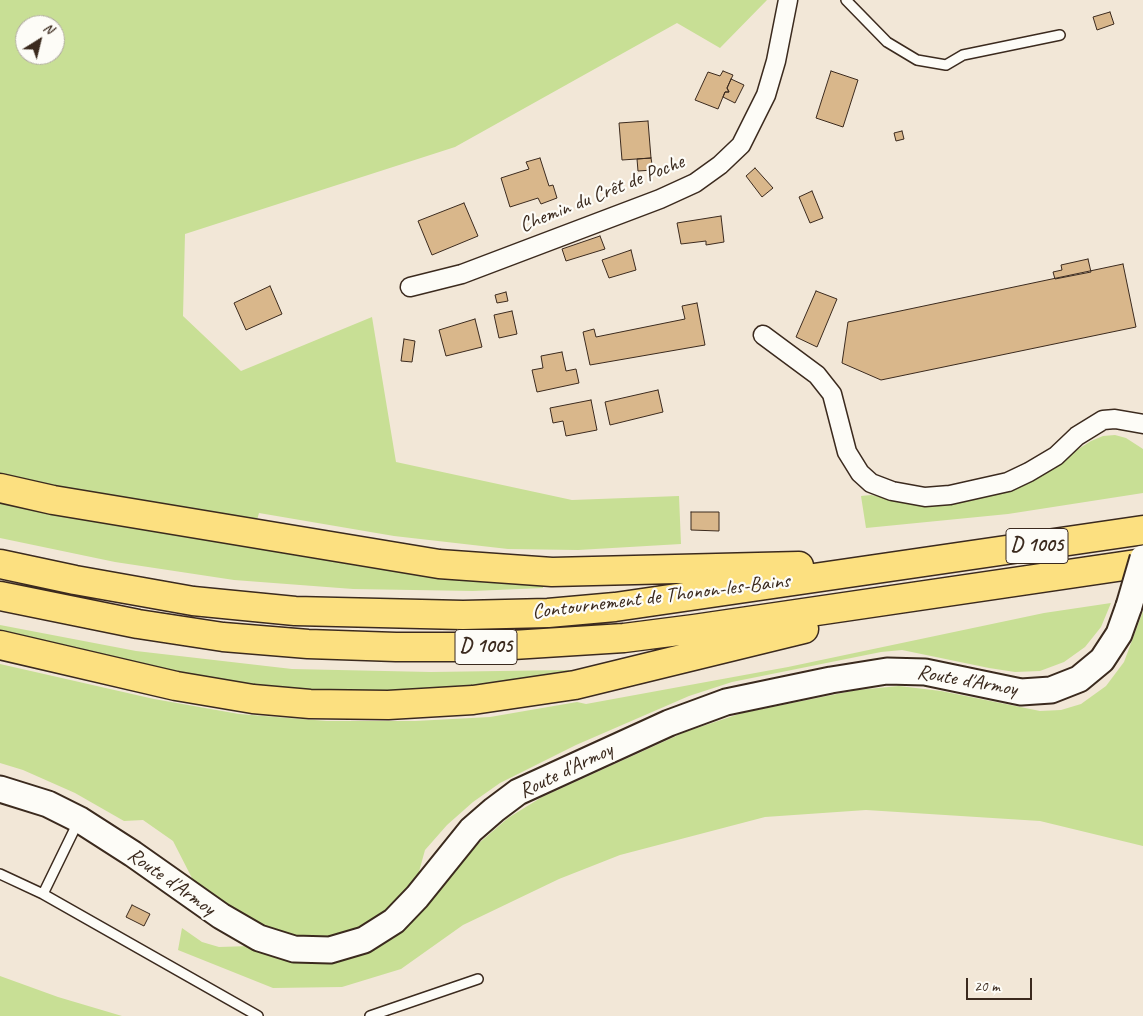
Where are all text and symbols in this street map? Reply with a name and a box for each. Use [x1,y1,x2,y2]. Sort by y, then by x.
north arrow [15,15,65,65]
text: N [40,19,57,38]
street label: Chemin du Crêt de Poche [516,149,688,239]
road number: D 1005 [1006,528,1068,564]
street label: Contournement de Thonon-les-Bains [531,569,791,625]
road number: D 1005 [455,630,517,664]
street label: Route d'Armoy [915,660,1019,702]
street label: Route d'Armoy [515,738,617,804]
street label: Route d'Armoy [122,843,220,921]
scale bar [968,968,1034,1000]
text: 20 m [974,977,1000,996]

